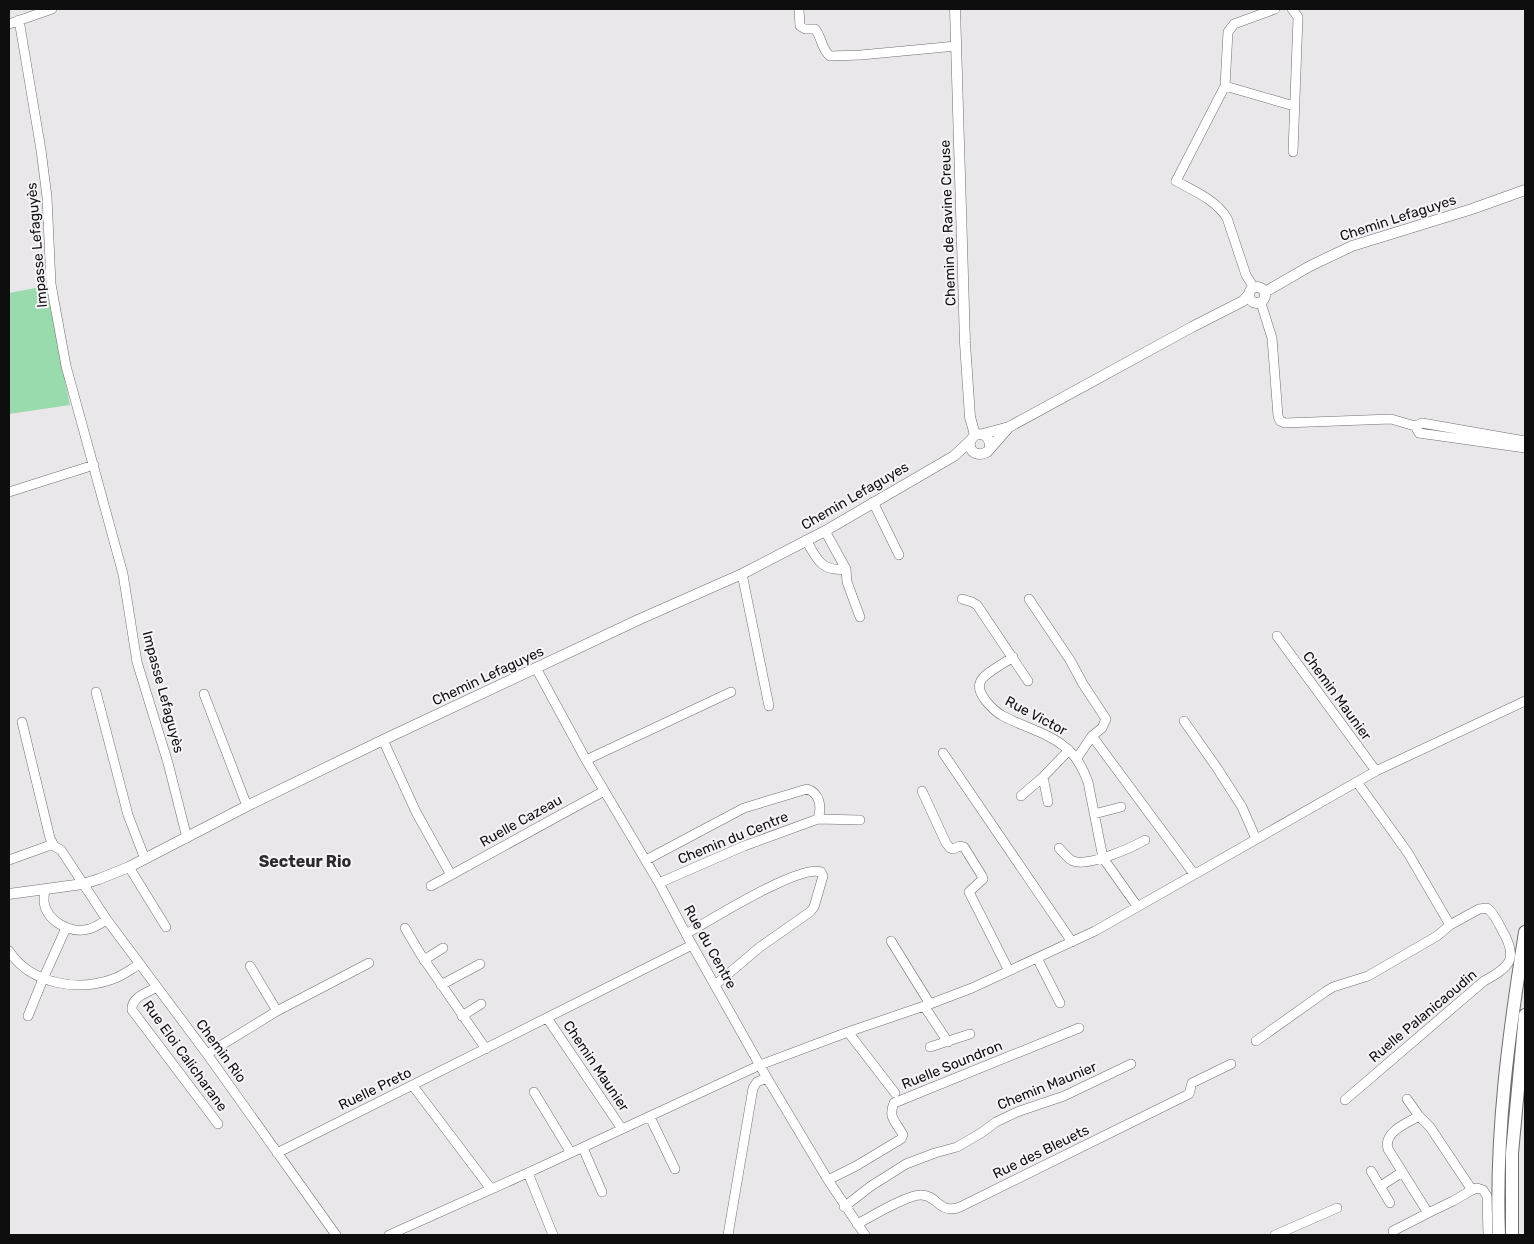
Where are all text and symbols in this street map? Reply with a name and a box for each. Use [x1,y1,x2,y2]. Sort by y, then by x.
street label: Chemin de Ravine Creuse [937,139,959,306]
street label: Impasse Lefaguyès [23,182,51,308]
street label: Chemin Lefaguyes [1338,191,1458,245]
street label: Chemin Lefaguyes [798,458,912,534]
street label: Impasse Lefaguyès [139,629,187,755]
street label: Chemin Lefaguyes [429,643,547,709]
street label: Chemin Maunier [1299,648,1375,744]
street label: Rue Victor [1002,693,1070,740]
street label: Ruelle Cazeau [477,791,565,851]
street label: Chemin du Centre [675,808,791,868]
district label: Secteur Rio [259,852,351,871]
street label: Rue du Centre [680,902,740,992]
street label: Ruelle Palanicaoudin [1366,966,1480,1066]
street label: Rue Eloi Calicharane [139,997,231,1115]
street label: Chemin Rio [192,1016,250,1086]
street label: Chemin Maunier [559,1017,633,1115]
street label: Ruelle Soundron [899,1037,1005,1093]
street label: Chemin Maunier [995,1058,1100,1114]
street label: Ruelle Preto [336,1064,414,1114]
street label: Rue des Bleuets [990,1121,1092,1183]

